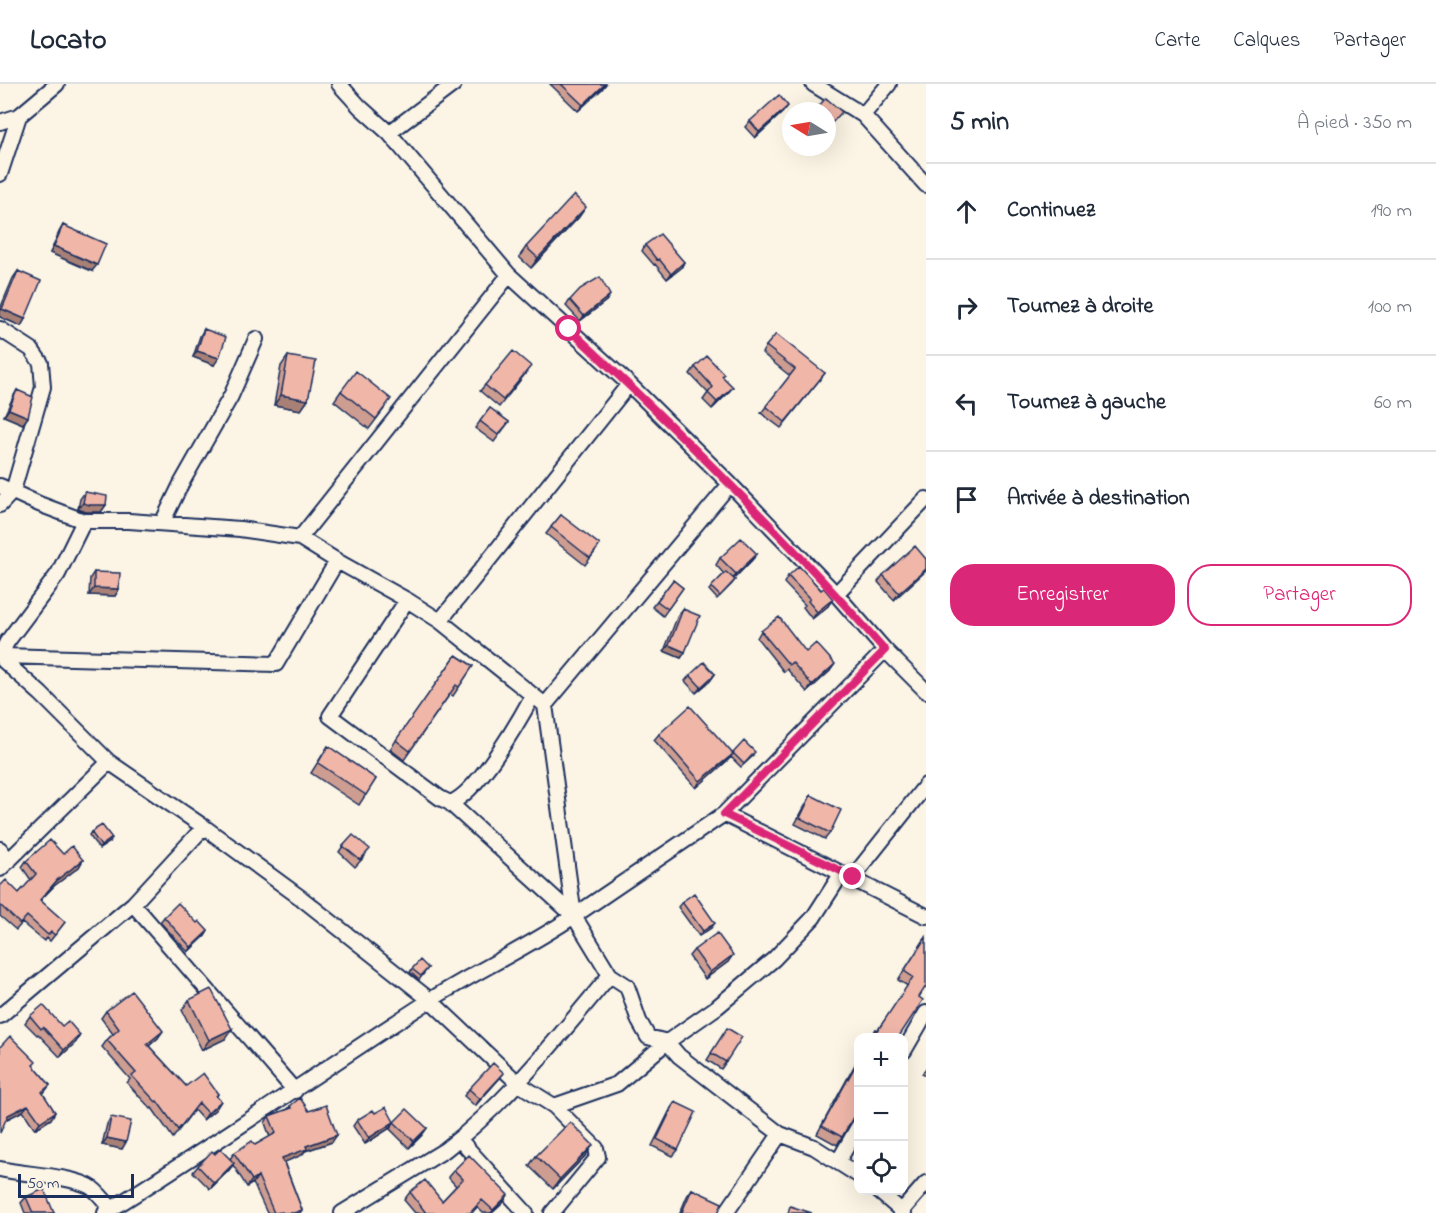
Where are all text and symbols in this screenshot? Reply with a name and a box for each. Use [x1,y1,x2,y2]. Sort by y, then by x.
text: Locato [30,21,106,62]
text: Carte [1154,26,1200,56]
text: Calques [1233,26,1300,56]
text: Partager [1333,26,1406,56]
north arrow [782,102,836,156]
text: 5 min [950,104,1009,142]
text: À pied · 350 m [1297,109,1412,138]
icon: ahead [950,195,983,228]
text: Continuez [1007,195,1095,227]
text: 190 m [1370,197,1412,226]
icon: right [950,291,983,324]
text: Tournez à droite [1007,291,1153,323]
text: 100 m [1368,293,1412,322]
route start [555,315,581,341]
icon: left [950,387,983,420]
text: Tournez à gauche [1007,387,1166,419]
text: 60 m [1374,389,1412,418]
icon: arrive [950,483,983,516]
text: Arrivée à destination [1007,483,1190,515]
button: Enregistrer [950,564,1175,626]
button: Partager [1187,564,1412,626]
route end [839,863,865,889]
map controls [854,1033,908,1195]
button: + [854,1033,908,1087]
button: − [854,1087,908,1141]
button: locate [854,1141,908,1195]
scale bar [18,1171,134,1198]
text: 50 m [27,1172,59,1196]

